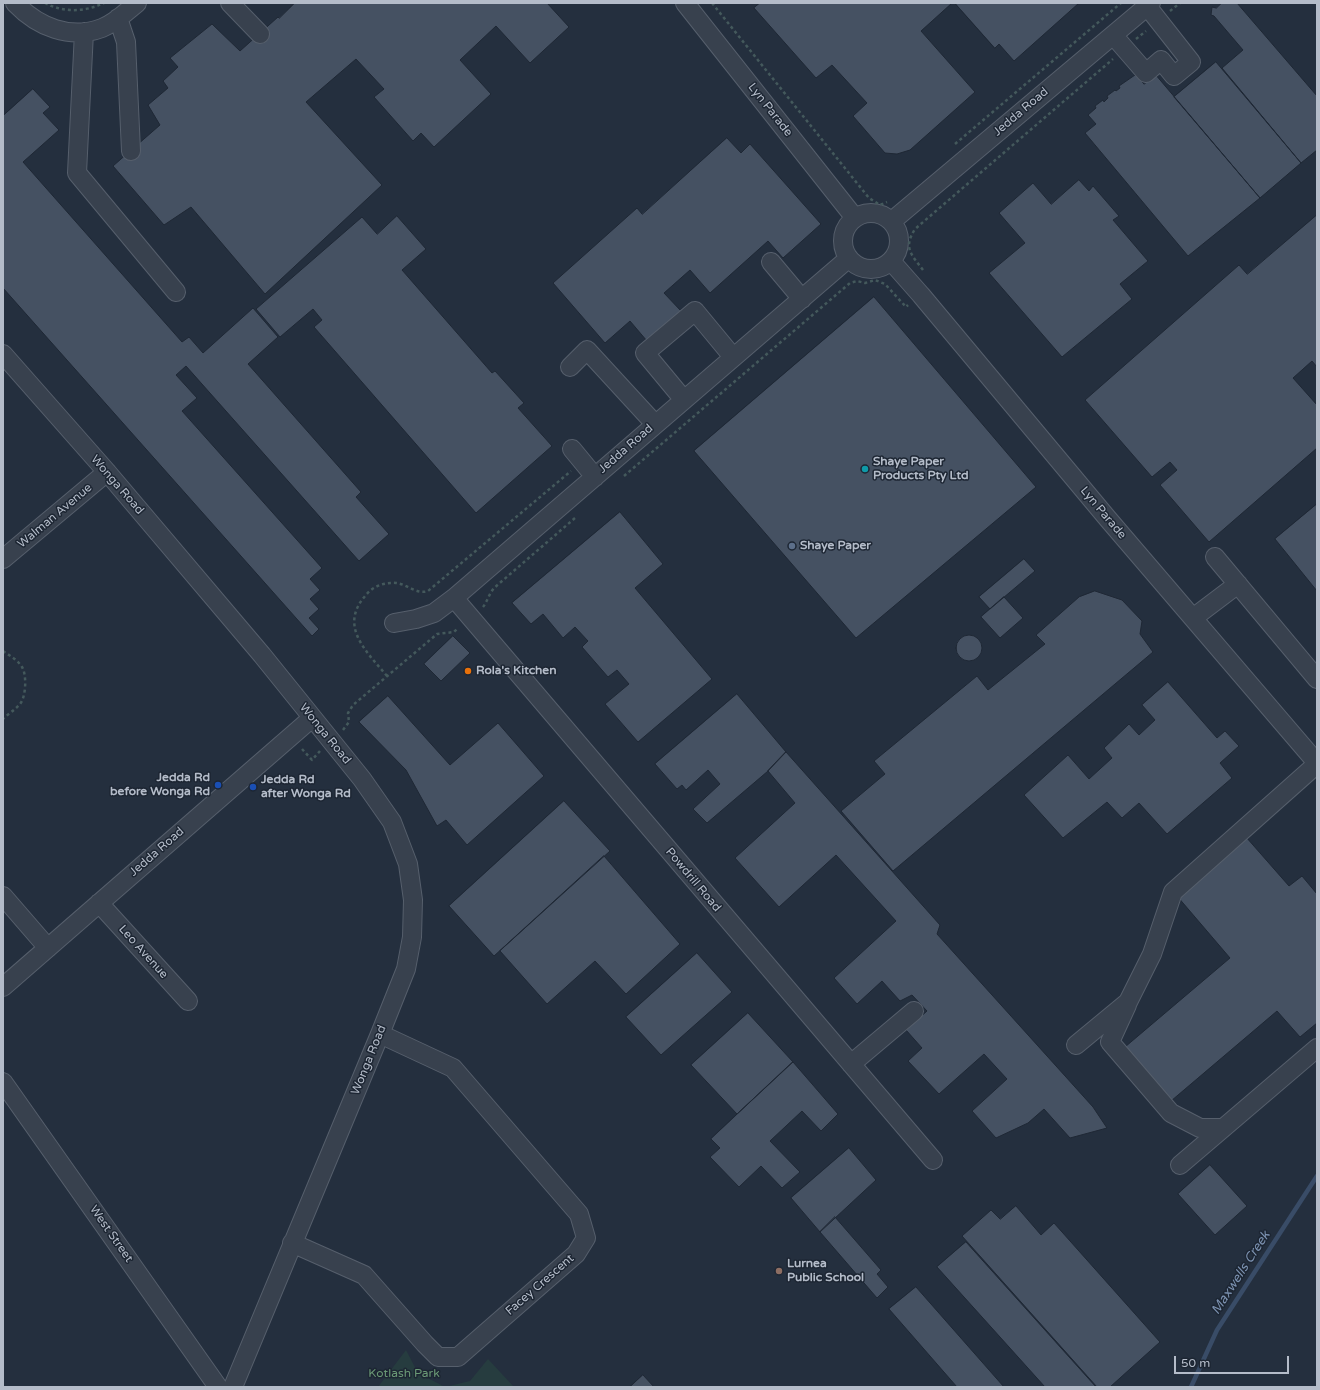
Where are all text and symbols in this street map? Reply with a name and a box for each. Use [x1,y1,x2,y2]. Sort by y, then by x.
street label: Lyn Parade [745,80,795,140]
street label: Jedda Road [990,85,1052,139]
street label: Jedda Road [596,421,656,477]
street label: Wonga Road [87,452,147,518]
place label: Shaye Paper Products Pty Ltd [873,455,969,483]
marker: Shaye Paper Products Pty Ltd [860,464,870,474]
street label: Walman Avenue [15,481,95,551]
street label: Lyn Parade [1077,484,1129,542]
place label: Shaye Paper [800,539,871,553]
marker: Shaye Paper [787,541,797,551]
place label: Rola's Kitchen [476,664,556,678]
marker: Rola's Kitchen [463,666,473,676]
street label: Wonga Road [296,701,354,767]
place label: Jedda Rd before Wonga Rd [110,771,210,799]
place label: Jedda Rd after Wonga Rd [261,773,351,801]
marker: Jedda Rd before Wonga Rd [213,780,223,790]
marker: Jedda Rd after Wonga Rd [248,782,258,792]
street label: Jedda Road [127,824,187,880]
street label: Powdrill Road [662,845,724,915]
street label: Leo Avenue [115,922,171,982]
street label: Wonga Road [349,1023,389,1097]
street label: West Street [86,1203,136,1265]
water label: Maxwells Creek [1208,1228,1274,1318]
street label: Facey Crescent [503,1251,577,1319]
place label: Lurnea Public School [787,1257,864,1285]
marker: Lurnea Public School [774,1266,784,1276]
scale bar [1176,1348,1291,1374]
text: 50 m [1181,1356,1210,1370]
park label: Kotlash Park [368,1367,440,1381]

